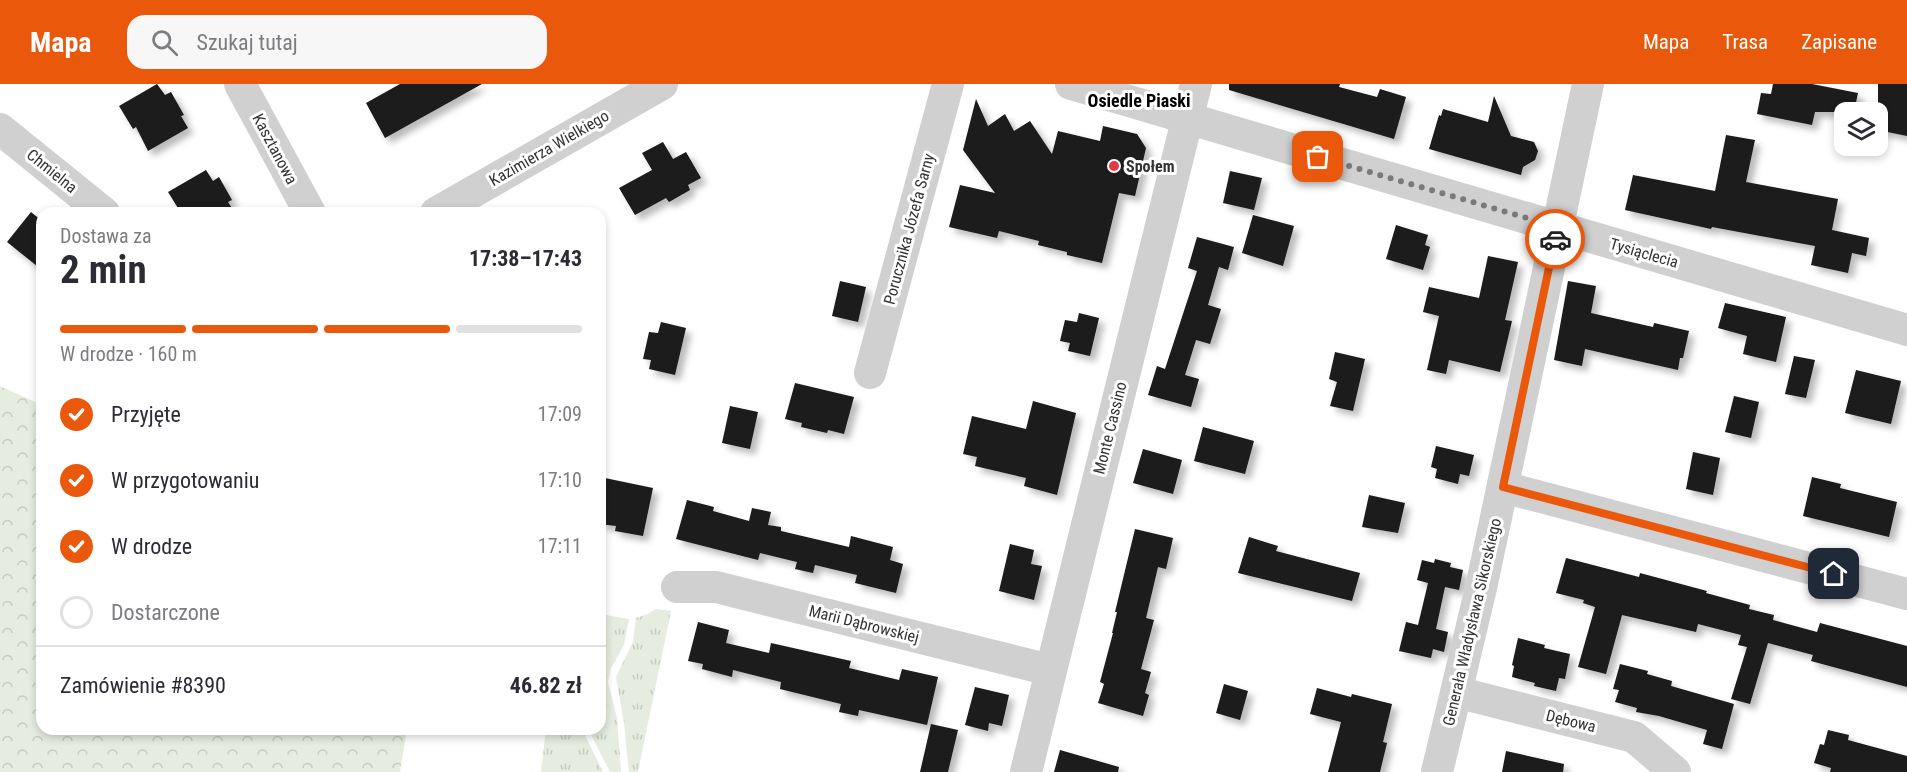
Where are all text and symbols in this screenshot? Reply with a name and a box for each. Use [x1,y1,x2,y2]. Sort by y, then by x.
search box [127,15,547,69]
text: Mapa [30,26,91,59]
icon: search [148,26,181,59]
text: Szukaj tutaj [196,30,298,55]
text: Mapa [1643,30,1689,54]
text: Trasa [1722,30,1768,54]
text: Zapisane [1801,30,1877,54]
district label: Osiedle Piaski [1088,90,1190,111]
map controls [1834,102,1888,156]
button: layers [1834,102,1888,156]
street label: Kazimierza Wielkiego [486,106,612,190]
street label: Kasztanowa [249,111,301,187]
pin [1292,131,1343,182]
icon: bag [1301,140,1334,173]
street label: Chmielna [23,145,81,197]
street label: Porucznika Józefa Sarny [880,151,938,307]
place label: Społem [1126,157,1175,176]
marker: Społem [1107,159,1121,173]
courier [1525,209,1585,269]
icon: car [1539,223,1572,256]
text: Dostawa za [60,224,152,248]
street label: Tysiąclecia [1608,234,1680,272]
text: 17:38–17:43 [469,246,582,271]
text: 2 min [60,247,147,293]
text: W drodze · 160 m [60,342,197,366]
street label: Monte Cassino [1089,380,1131,476]
icon: check [60,398,93,431]
text: Przyjęte [111,402,181,427]
text: 17:09 [538,402,582,426]
icon: check [60,464,93,497]
text: W przygotowaniu [111,468,259,493]
text: 17:10 [538,468,582,492]
street label: Generała Władysława Sikorskiego [1439,516,1505,728]
icon: check [60,530,93,563]
text: W drodze [111,534,192,559]
text: 17:11 [538,534,582,558]
pin [1808,548,1859,599]
icon: home [1817,557,1850,590]
text: Dostarczone [111,600,220,625]
street label: Marii Dąbrowskiej [807,601,921,647]
text: Zamówienie #8390 [60,673,226,698]
text: 46.82 zł [510,673,582,698]
street label: Dębowa [1544,706,1598,736]

